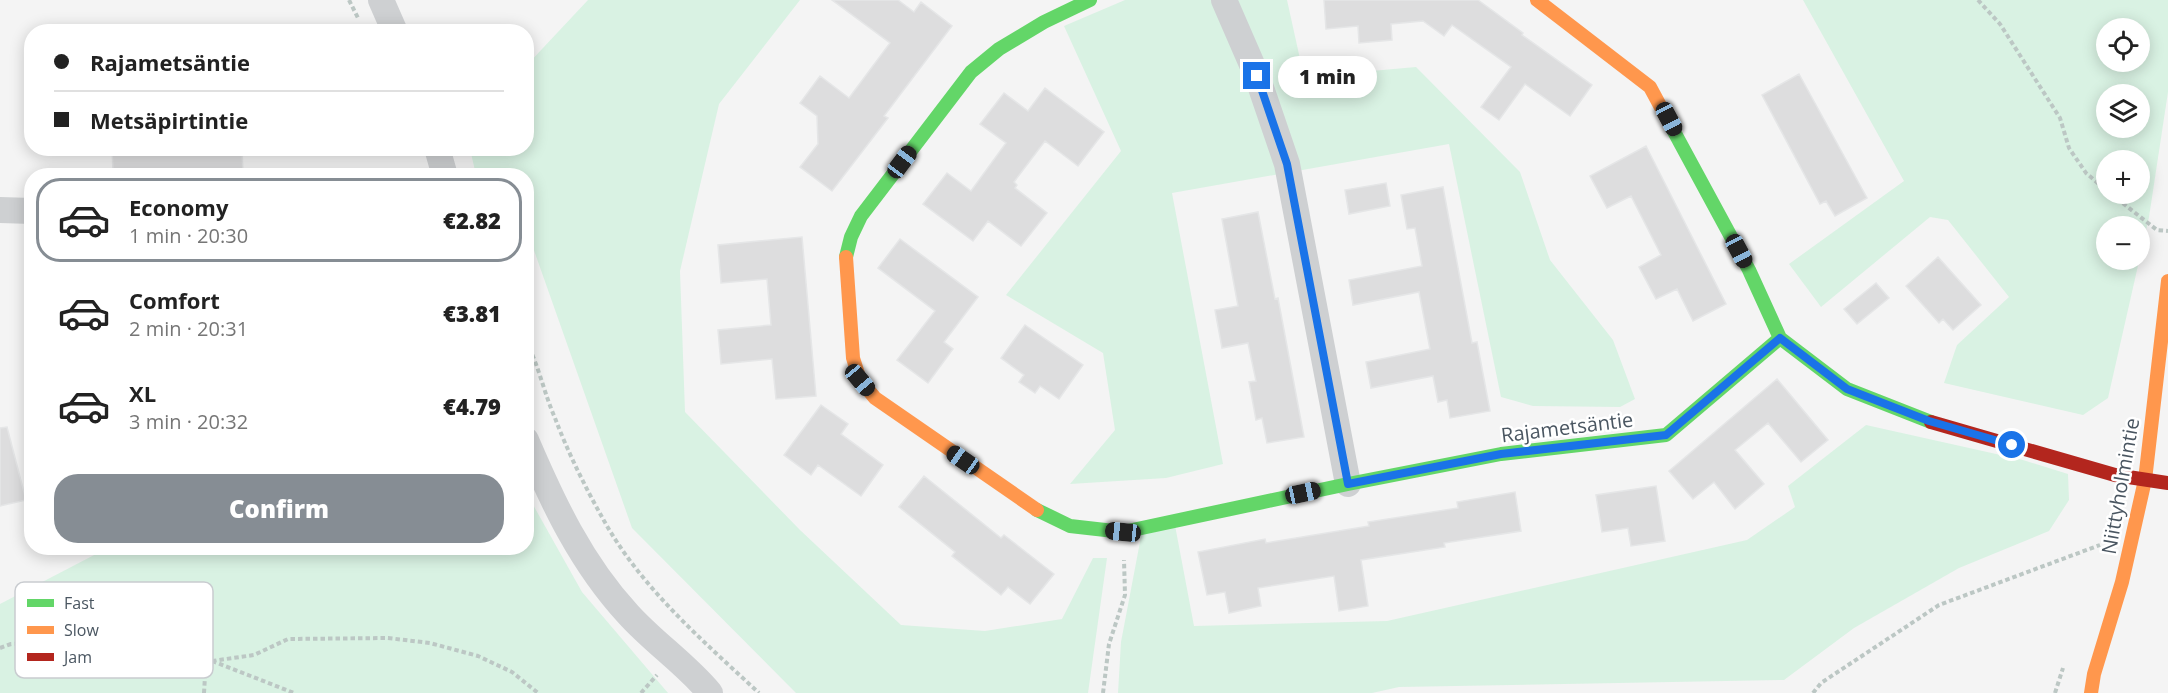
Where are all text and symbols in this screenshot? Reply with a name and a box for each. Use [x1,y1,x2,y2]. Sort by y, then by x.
map controls [2096,18,2150,270]
button: locate [2096,18,2150,72]
text: Rajametsäntie [90,47,250,77]
callout: 1 min [1278,55,1377,97]
route end [1243,62,1270,89]
text: 1 min [1299,63,1356,90]
button: layers [2096,84,2150,138]
car [1653,99,1685,139]
text: Metsäpirtintie [90,105,248,135]
car [884,142,920,182]
button: + [2096,150,2150,204]
text: Economy [129,192,228,222]
icon: car [57,193,111,247]
text: €2.82 [443,205,501,235]
button: − [2096,216,2150,270]
text: 1 min · 20:30 [129,222,248,249]
car [1723,231,1755,271]
text: Comfort [129,285,220,315]
icon: car [57,286,111,340]
text: €3.81 [443,298,501,328]
text: 2 min · 20:31 [129,315,248,342]
car [842,360,878,400]
text: XL [129,378,156,408]
icon: car [57,379,111,433]
text: €4.79 [443,391,501,421]
street label: Rajametsäntie [1499,406,1635,448]
text: 3 min · 20:32 [129,408,248,435]
street label: Niittyholmintie [2095,416,2145,556]
route start [1998,431,2025,458]
car [943,442,983,478]
button: Confirm [54,474,504,543]
car [1284,480,1322,506]
car [1104,521,1142,543]
legend [15,582,213,678]
text: Fast [64,592,95,614]
text: Slow [64,619,99,641]
text: Jam [62,646,92,668]

